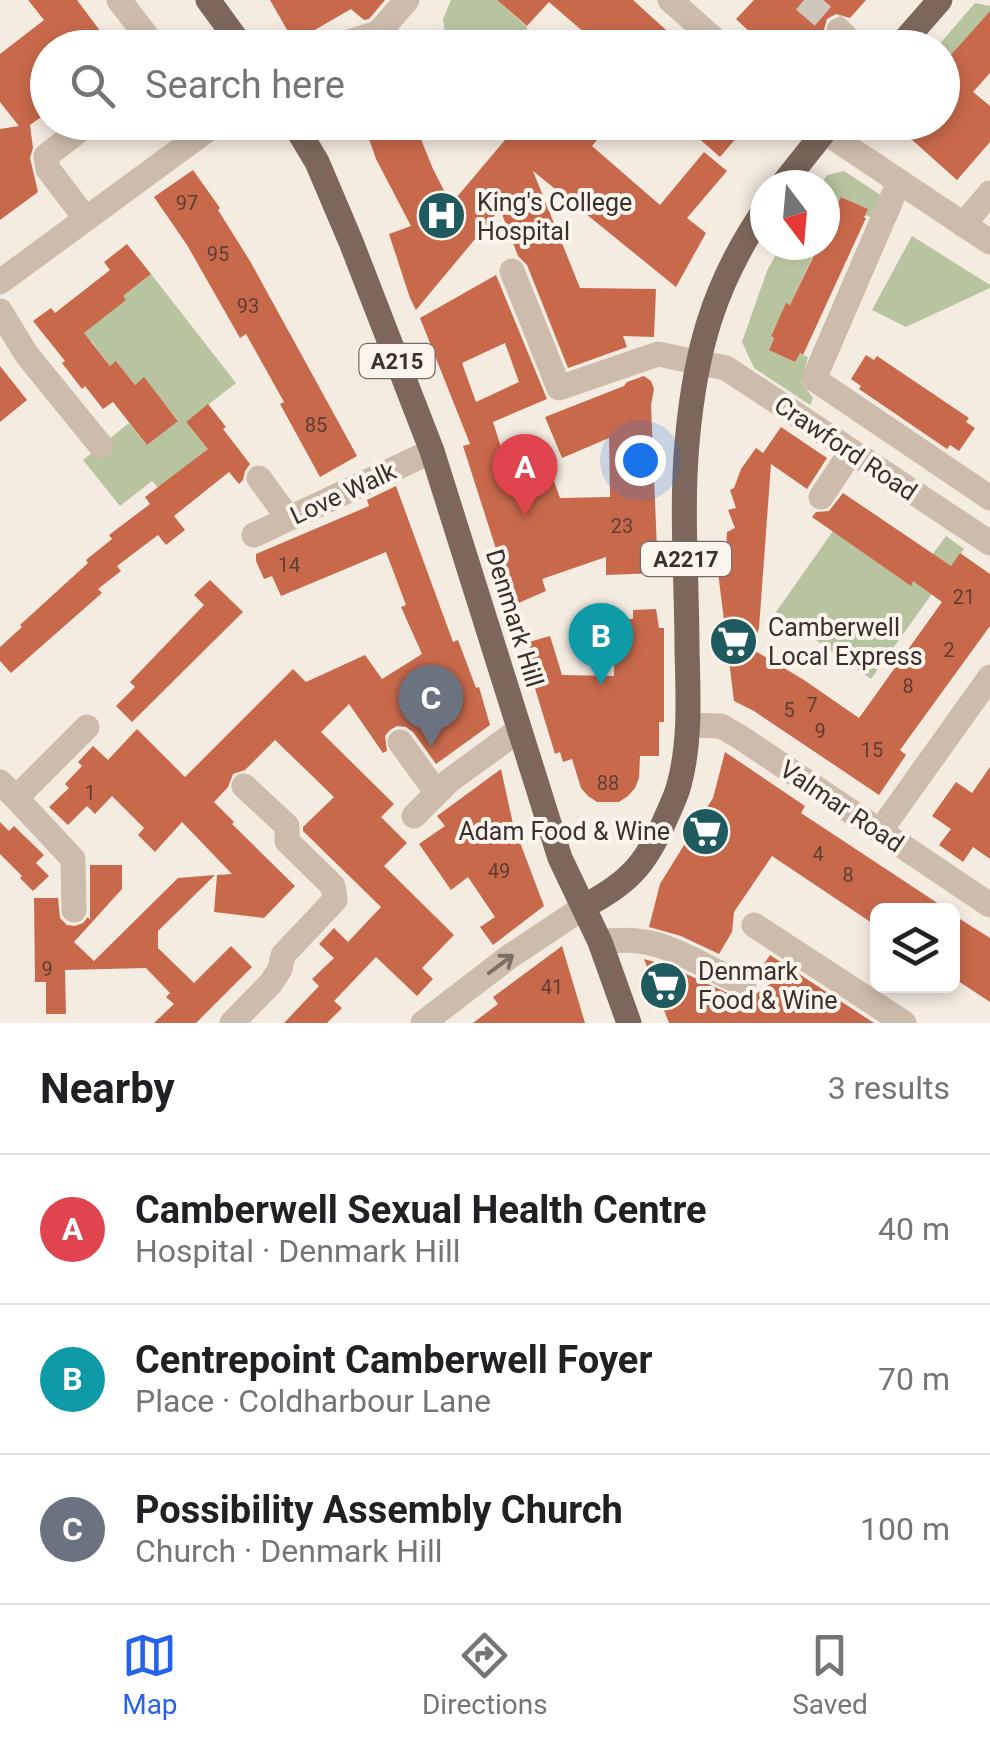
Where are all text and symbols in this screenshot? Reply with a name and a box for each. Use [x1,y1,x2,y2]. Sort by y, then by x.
search box [30,30,960,140]
icon: search [65,58,120,113]
text: Search here [145,63,345,107]
north arrow [750,170,840,260]
place label: King's College Hospital [477,188,632,246]
hospital icon: King's College Hospital [416,190,468,242]
house number: 97 [176,191,198,215]
house number: 95 [207,242,229,266]
house number: 93 [237,294,259,318]
road number: A215 [360,344,434,378]
street label: Crawford Road [769,390,922,507]
house number: 85 [305,413,327,437]
pin: A [492,434,558,516]
your location [615,435,666,486]
street label: Love Walk [286,456,401,530]
house number: 23 [611,514,633,538]
road number: A2217 [641,542,731,576]
street label: Denmark Hill [480,546,549,690]
house number: 14 [278,553,300,577]
house number: 21 [953,585,975,609]
pin: B [568,602,634,685]
place label: Camberwell Local Express [768,613,923,671]
supermarket icon: Camberwell Local Express [707,615,759,667]
house number: 2 [943,638,955,662]
pin: C [398,664,464,747]
house number: 8 [902,674,914,698]
house number: 7 [806,693,818,717]
house number: 5 [783,698,795,722]
house number: 9 [814,719,826,743]
house number: 15 [861,738,883,762]
street label: Valmar Road [775,755,909,858]
house number: 88 [597,771,619,795]
house number: 1 [84,781,96,805]
supermarket icon: Adam Food & Wine [679,805,731,857]
place label: Adam Food & Wine [458,817,670,846]
house number: 4 [812,842,824,866]
house number: 49 [488,859,510,883]
house number: 8 [842,863,854,887]
map controls [870,903,960,993]
button: layers [870,903,960,993]
one-way arrow [487,953,514,974]
house number: 9 [41,957,53,981]
place label: Denmark Food & Wine [698,957,837,1015]
supermarket icon: Denmark Food & Wine [637,959,689,1011]
house number: 41 [541,975,563,999]
text: Nearby [40,1064,175,1113]
text: 3 results [828,1069,950,1107]
text: Camberwell Sexual Health Centre [135,1188,707,1232]
text: A [62,1210,83,1248]
text: 40 m [878,1210,950,1248]
text: Hospital · Denmark Hill [135,1232,461,1270]
text: Centrepoint Camberwell Foyer [135,1338,652,1382]
text: B [62,1360,83,1398]
text: 70 m [878,1360,950,1398]
text: Place · Coldharbour Lane [135,1382,491,1420]
text: Possibility Assembly Church [135,1488,623,1532]
text: C [62,1510,83,1548]
text: 100 m [860,1510,950,1548]
text: Church · Denmark Hill [135,1532,443,1570]
tab: Map [122,1628,178,1721]
tab: Directions [422,1628,548,1721]
tab: Saved [792,1628,868,1721]

